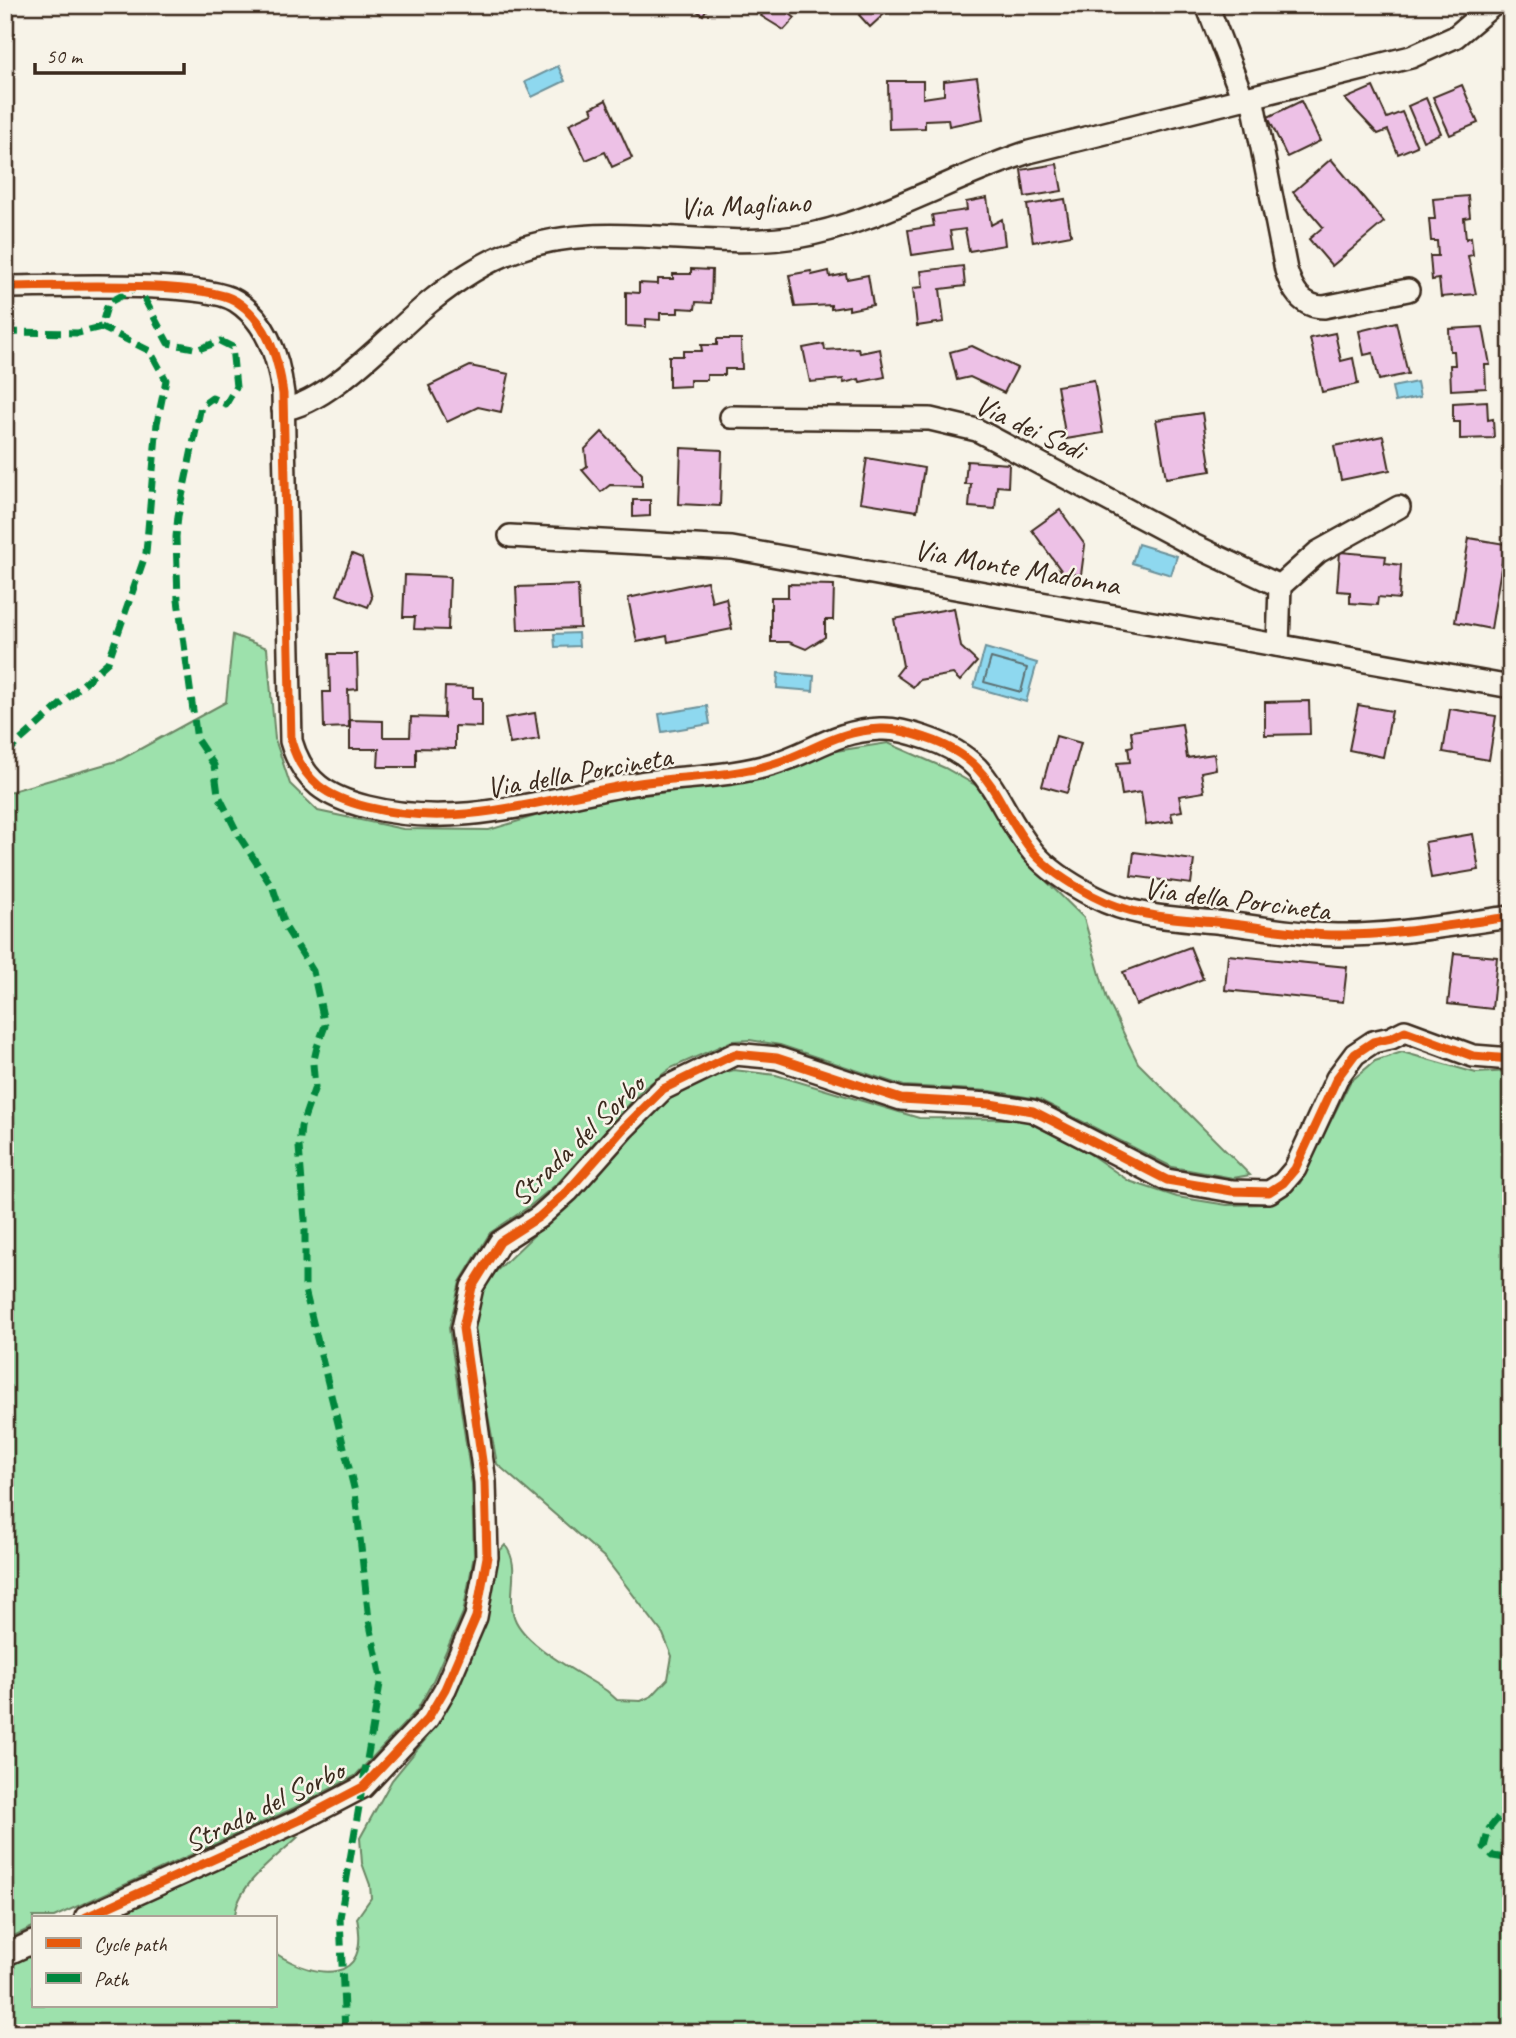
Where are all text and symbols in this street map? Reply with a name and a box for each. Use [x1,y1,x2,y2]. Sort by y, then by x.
scale bar [35,32,184,76]
text: 50 m [46,43,84,69]
street label: Via Magliano [679,183,813,227]
street label: Via dei Sodi [969,385,1094,470]
street label: Via Monte Madonna [911,530,1125,604]
street label: Via della Porcineta [483,737,677,807]
street label: Via della Porcineta [1142,869,1334,930]
street label: Strada del Sorbo [501,1064,655,1214]
street label: Strada del Sorbo [178,1749,353,1861]
legend [32,1916,276,2007]
text: Cycle path [94,1931,167,1957]
text: Path [94,1966,130,1992]

